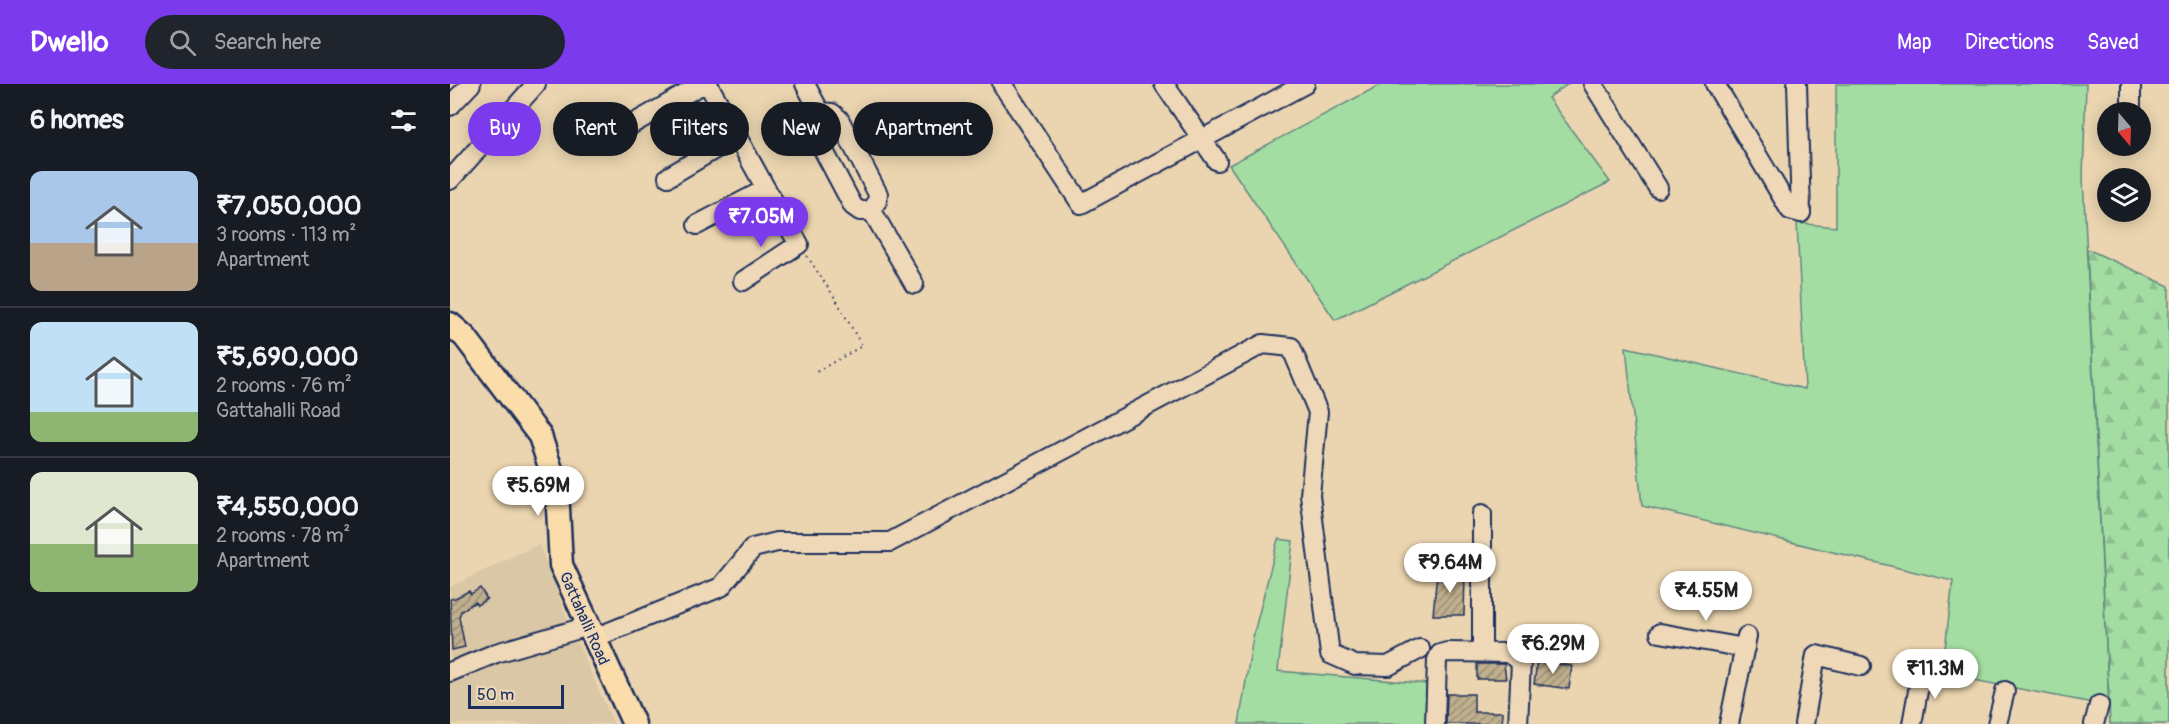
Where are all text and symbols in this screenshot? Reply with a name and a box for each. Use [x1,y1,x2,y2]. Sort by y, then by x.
search box [145,15,565,69]
text: Dwello [30,25,109,60]
icon: search [166,26,199,59]
text: Search here [214,28,321,56]
text: Map [1897,29,1932,56]
text: Directions [1965,29,2054,56]
text: Saved [2087,29,2139,56]
chip: Buy [468,102,541,156]
chip: Rent [553,102,638,156]
chip: Filters [650,102,749,156]
chip: New [761,102,841,156]
chip: Apartment [853,102,993,156]
north arrow [2097,102,2151,156]
map controls [2097,102,2151,222]
text: 6 homes [30,104,124,136]
icon: filters [387,104,420,137]
button: layers [2097,168,2151,222]
text: ₹7,050,000 [216,190,361,222]
icon: home [78,195,150,267]
pin: ₹7.05M [712,197,810,248]
text: ₹7.05M [728,204,794,229]
text: 3 rooms · 113 m² [216,222,356,247]
text: Apartment [216,247,309,272]
text: ₹5,690,000 [216,341,358,373]
icon: home [78,346,150,418]
text: 2 rooms · 76 m² [216,373,352,398]
text: Gattahalli Road [216,398,341,423]
pin: ₹5.69M [489,466,587,517]
text: ₹5.69M [506,473,570,498]
text: ₹4,550,000 [216,491,359,523]
icon: home [78,496,150,568]
text: 2 rooms · 78 m² [216,523,350,548]
pin: ₹9.64M [1401,543,1499,594]
text: Apartment [216,548,309,573]
text: ₹9.64M [1418,550,1482,575]
street label: Gattahalli Road [555,569,614,668]
pin: ₹4.55M [1657,571,1755,622]
text: ₹4.55M [1674,578,1738,603]
pin: ₹6.29M [1504,624,1602,675]
text: ₹6.29M [1521,631,1585,656]
pin: ₹11.3M [1886,649,1984,700]
text: ₹11.3M [1906,656,1964,681]
scale bar [468,682,564,710]
text: 50 m [477,685,514,705]

